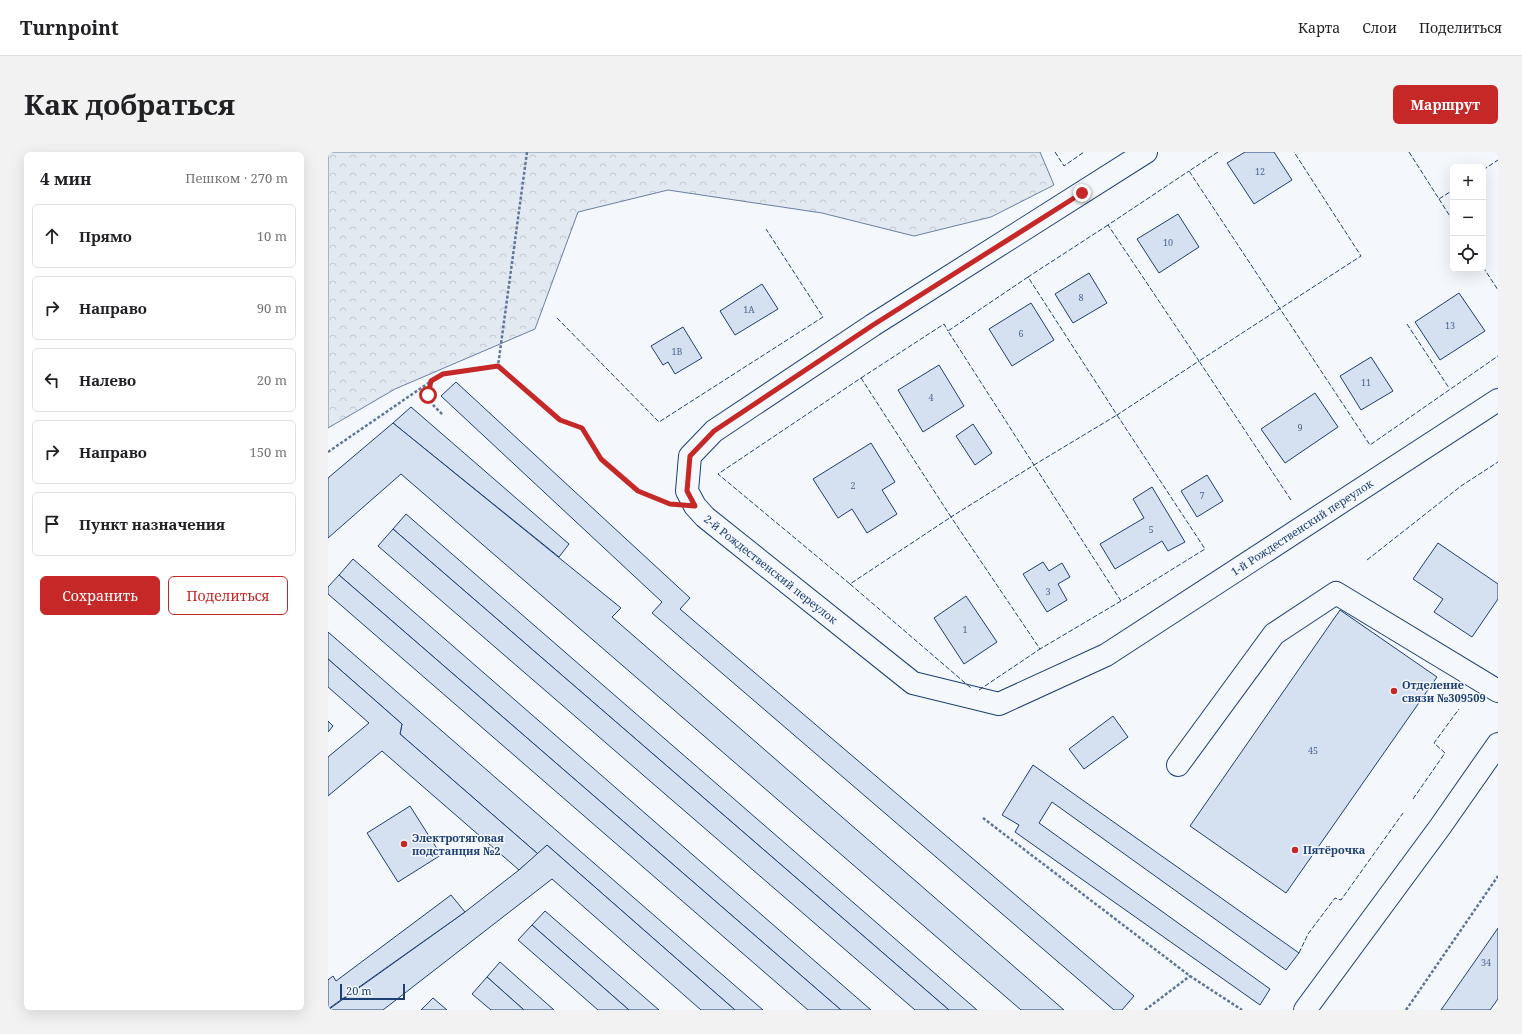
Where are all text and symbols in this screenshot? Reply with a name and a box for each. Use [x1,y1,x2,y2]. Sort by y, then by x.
text: Turnpoint [20,15,119,41]
text: Карта [1298,18,1340,37]
text: Слои [1362,18,1397,37]
text: Поделиться [1419,18,1502,37]
text: Как добраться [24,85,235,123]
button: Маршрут [1393,85,1498,124]
map controls [1450,164,1486,272]
button: + [1450,164,1486,200]
house number: 12 [1255,165,1265,178]
text: 4 мин [40,167,92,190]
text: Пешком · 270 m [185,169,288,187]
route end [1073,184,1091,202]
button: − [1450,200,1486,236]
icon: ahead [41,225,63,247]
text: Прямо [79,226,132,246]
text: 10 m [257,227,287,245]
house number: 10 [1163,236,1173,249]
button: locate [1450,236,1486,272]
house number: 8 [1078,291,1084,304]
icon: right [41,297,63,319]
text: Направо [79,298,147,318]
text: 90 m [257,299,287,317]
house number: 1А [743,303,755,316]
house number: 13 [1445,319,1455,332]
house number: 6 [1018,327,1024,340]
house number: 1В [672,345,683,358]
icon: left [41,369,63,391]
text: Налево [79,370,136,390]
text: 20 m [257,371,287,389]
house number: 11 [1361,376,1371,389]
route start [419,386,437,404]
house number: 4 [928,391,934,404]
house number: 9 [1297,421,1303,434]
icon: right [41,441,63,463]
text: Направо [79,442,147,462]
text: 150 m [250,443,287,461]
street label: 1-й Рождественский переулок [1228,475,1376,579]
house number: 2 [850,479,856,492]
house number: 7 [1199,489,1205,502]
street label: 2-й Рождественский переулок [701,511,841,627]
icon: arrive [41,513,63,535]
text: Пункт назначения [79,514,225,534]
house number: 5 [1148,523,1154,536]
button: Сохранить [40,576,160,615]
button: Поделиться [168,576,288,615]
house number: 3 [1045,585,1051,598]
house number: 1 [962,623,968,636]
place label: Отделение связи №309509 [1402,677,1486,705]
marker: Отделение связи №309509 [1389,686,1399,696]
house number: 45 [1308,744,1318,757]
place label: Электротяговая подстанция №2 [412,830,504,858]
marker: Электротяговая подстанция №2 [399,839,409,849]
place label: Пятёрочка [1303,842,1366,857]
marker: Пятёрочка [1290,845,1300,855]
house number: 34 [1481,956,1491,969]
scale bar [340,982,405,1001]
text: 20 m [346,983,372,998]

